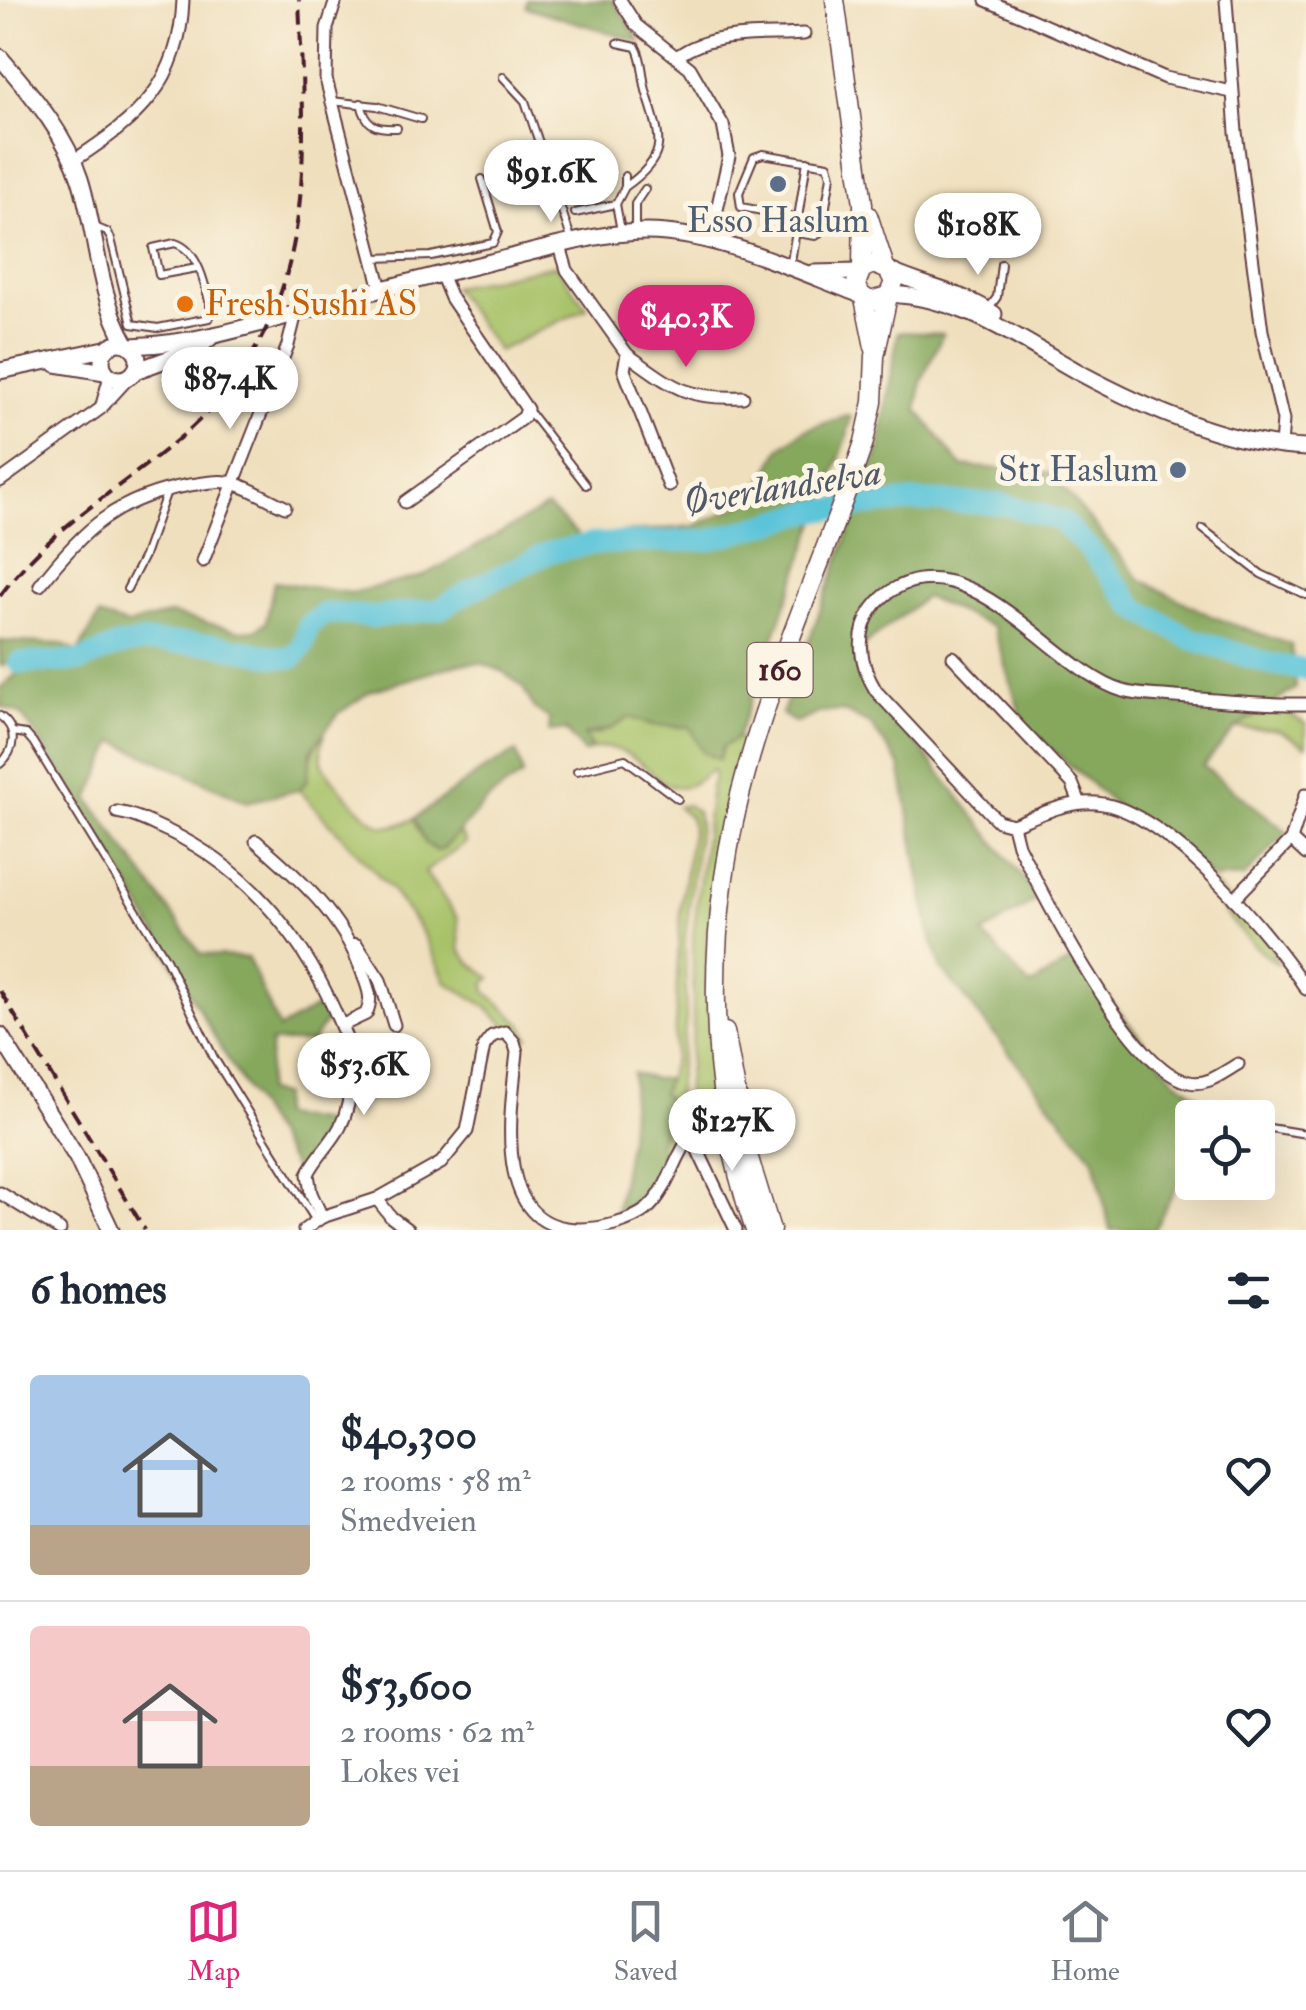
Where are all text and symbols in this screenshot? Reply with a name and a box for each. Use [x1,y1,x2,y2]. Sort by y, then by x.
pin: $91.6K [470,140,632,225]
text: $91.6K [506,152,596,192]
marker: Esso Haslum [767,173,789,195]
pin: $108K [908,193,1048,278]
place label: Esso Haslum [687,199,869,243]
text: $108K [936,205,1020,245]
place label: Fresh Sushi AS [205,282,417,326]
pin: $40.3K [605,285,767,370]
marker: Fresh Sushi AS [174,293,196,315]
text: $40.3K [640,297,732,337]
pin: $87.4K [149,347,311,432]
text: $87.4K [183,359,277,399]
water label: Øverlandselva [679,448,885,526]
place label: St1 Haslum [998,448,1158,492]
marker: St1 Haslum [1167,459,1189,481]
road number: 160 [748,643,812,697]
pin: $53.6K [283,1033,445,1118]
text: $53.6K [319,1045,409,1085]
pin: $127K [662,1089,802,1174]
map controls [1175,1100,1275,1200]
button: locate [1175,1100,1275,1200]
text: $127K [691,1101,773,1141]
icon: filters [1221,1263,1276,1318]
text: 6 homes [30,1264,167,1316]
text: $40,300 [340,1409,477,1461]
icon: home [110,1415,230,1535]
icon: heart [1221,1448,1276,1503]
text: 2 rooms · 58 m² [340,1461,531,1501]
text: Smedveien [340,1501,477,1541]
text: $53,600 [340,1660,473,1712]
icon: home [110,1666,230,1786]
icon: heart [1221,1699,1276,1754]
text: 2 rooms · 62 m² [340,1712,534,1752]
text: Lokes vei [340,1752,460,1792]
tab: Map [186,1894,241,1989]
tab: Saved [614,1894,678,1989]
tab: Home [1050,1894,1120,1989]

